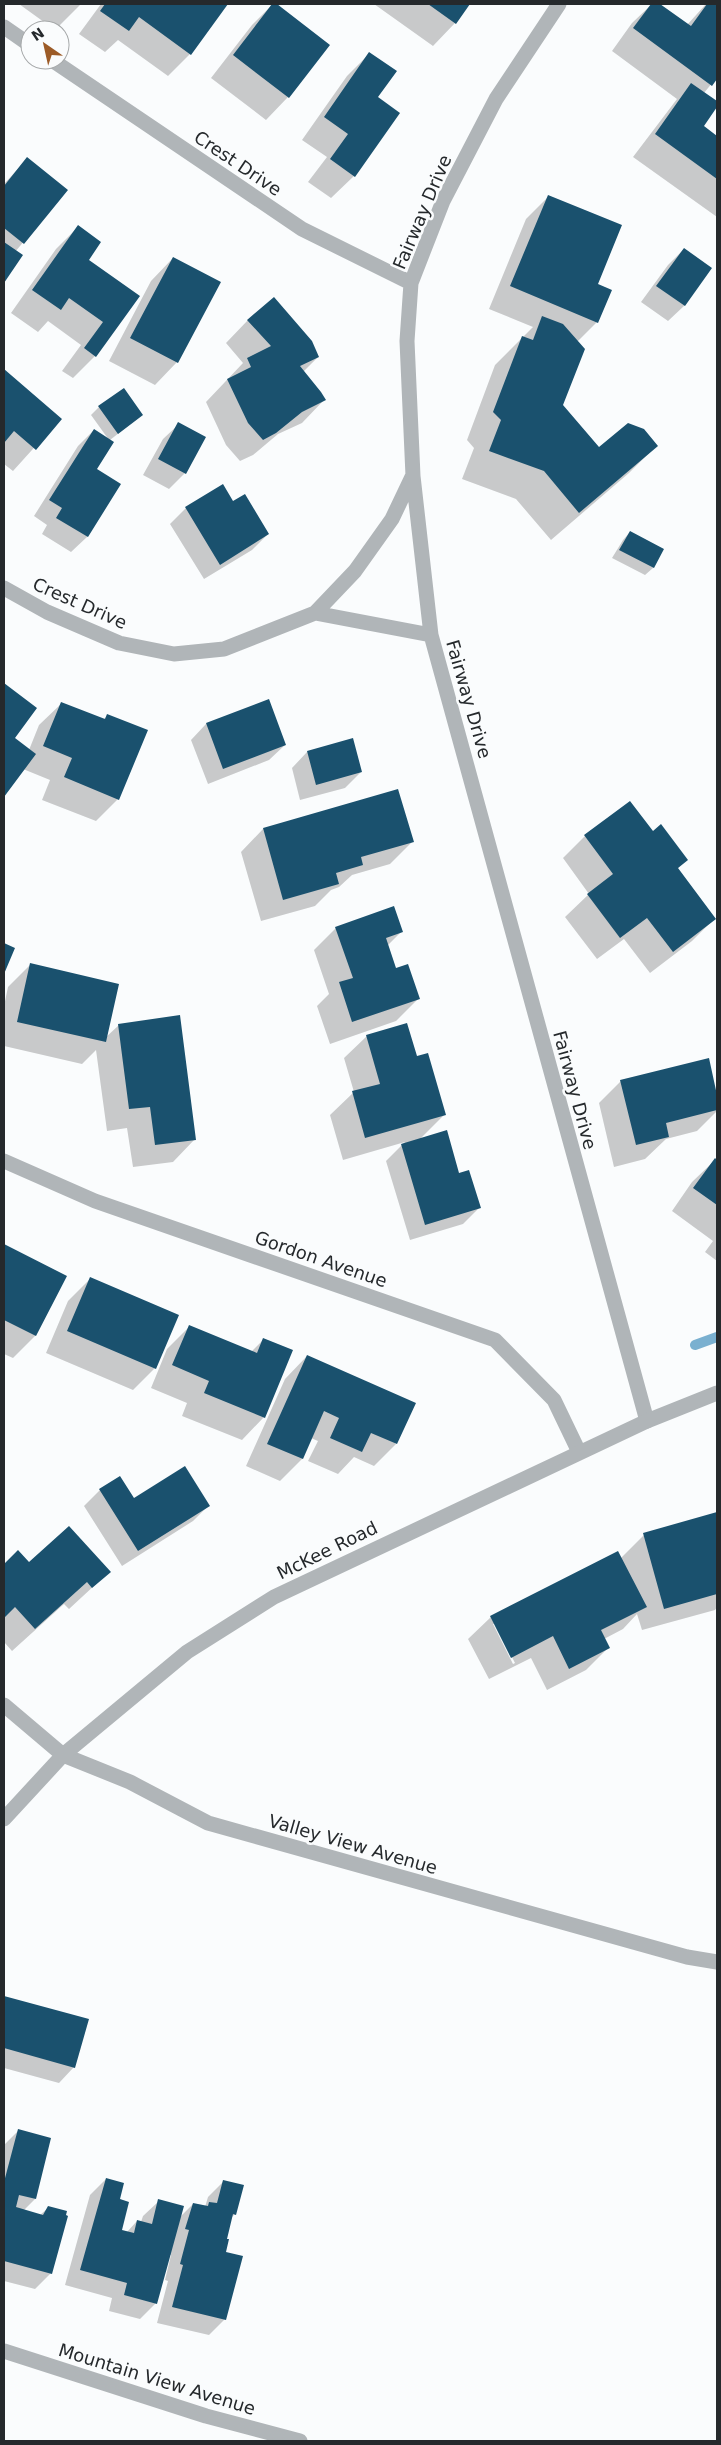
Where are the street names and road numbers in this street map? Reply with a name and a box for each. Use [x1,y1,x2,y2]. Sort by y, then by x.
street label: Crest Drive [190,126,286,200]
street label: Fairway Drive [388,152,456,272]
street label: Crest Drive [30,573,130,633]
street label: Fairway Drive [442,637,496,761]
street label: Fairway Drive [549,1028,601,1152]
street label: Gordon Avenue [252,1227,390,1291]
street label: McKee Road [273,1517,381,1583]
street label: Valley View Avenue [266,1810,440,1878]
street label: Mountain View Avenue [56,2339,258,2419]

